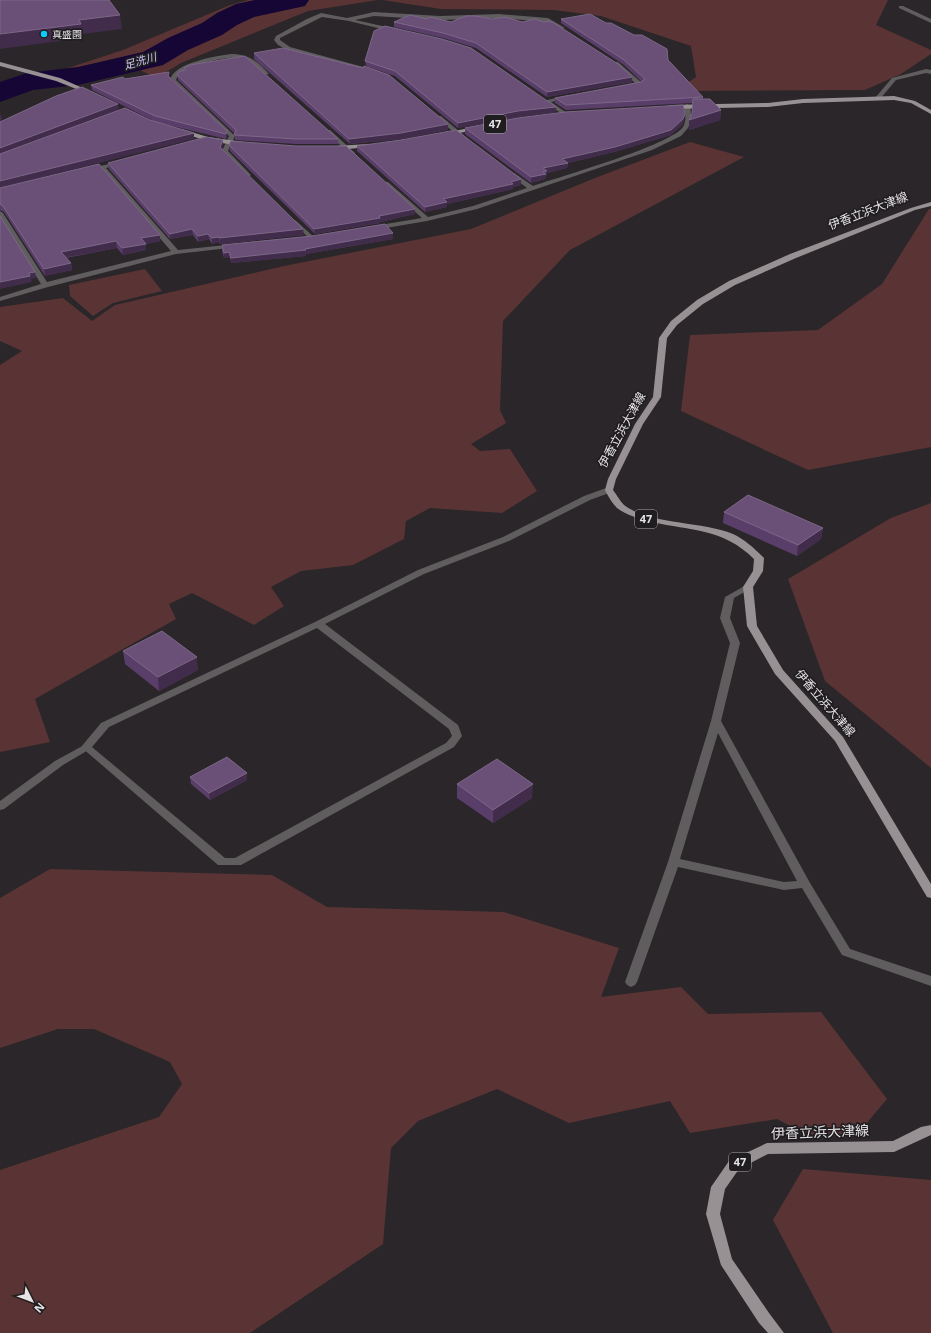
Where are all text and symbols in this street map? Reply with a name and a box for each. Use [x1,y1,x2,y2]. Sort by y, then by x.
place label: 真盛園 [52,27,82,41]
marker: 真盛園 [39,29,49,39]
water label: 足洗川 [122,48,159,72]
road number: 47 [484,115,506,133]
street label: 伊香立浜大津線 [826,188,910,234]
street label: 伊香立浜大津線 [594,389,649,471]
road number: 47 [635,510,657,528]
street label: 伊香立浜大津線 [791,665,859,740]
street label: 伊香立浜大津線 [771,1120,869,1143]
road number: 47 [729,1153,751,1171]
north arrow [12,1281,52,1321]
text: N [31,1300,48,1316]

